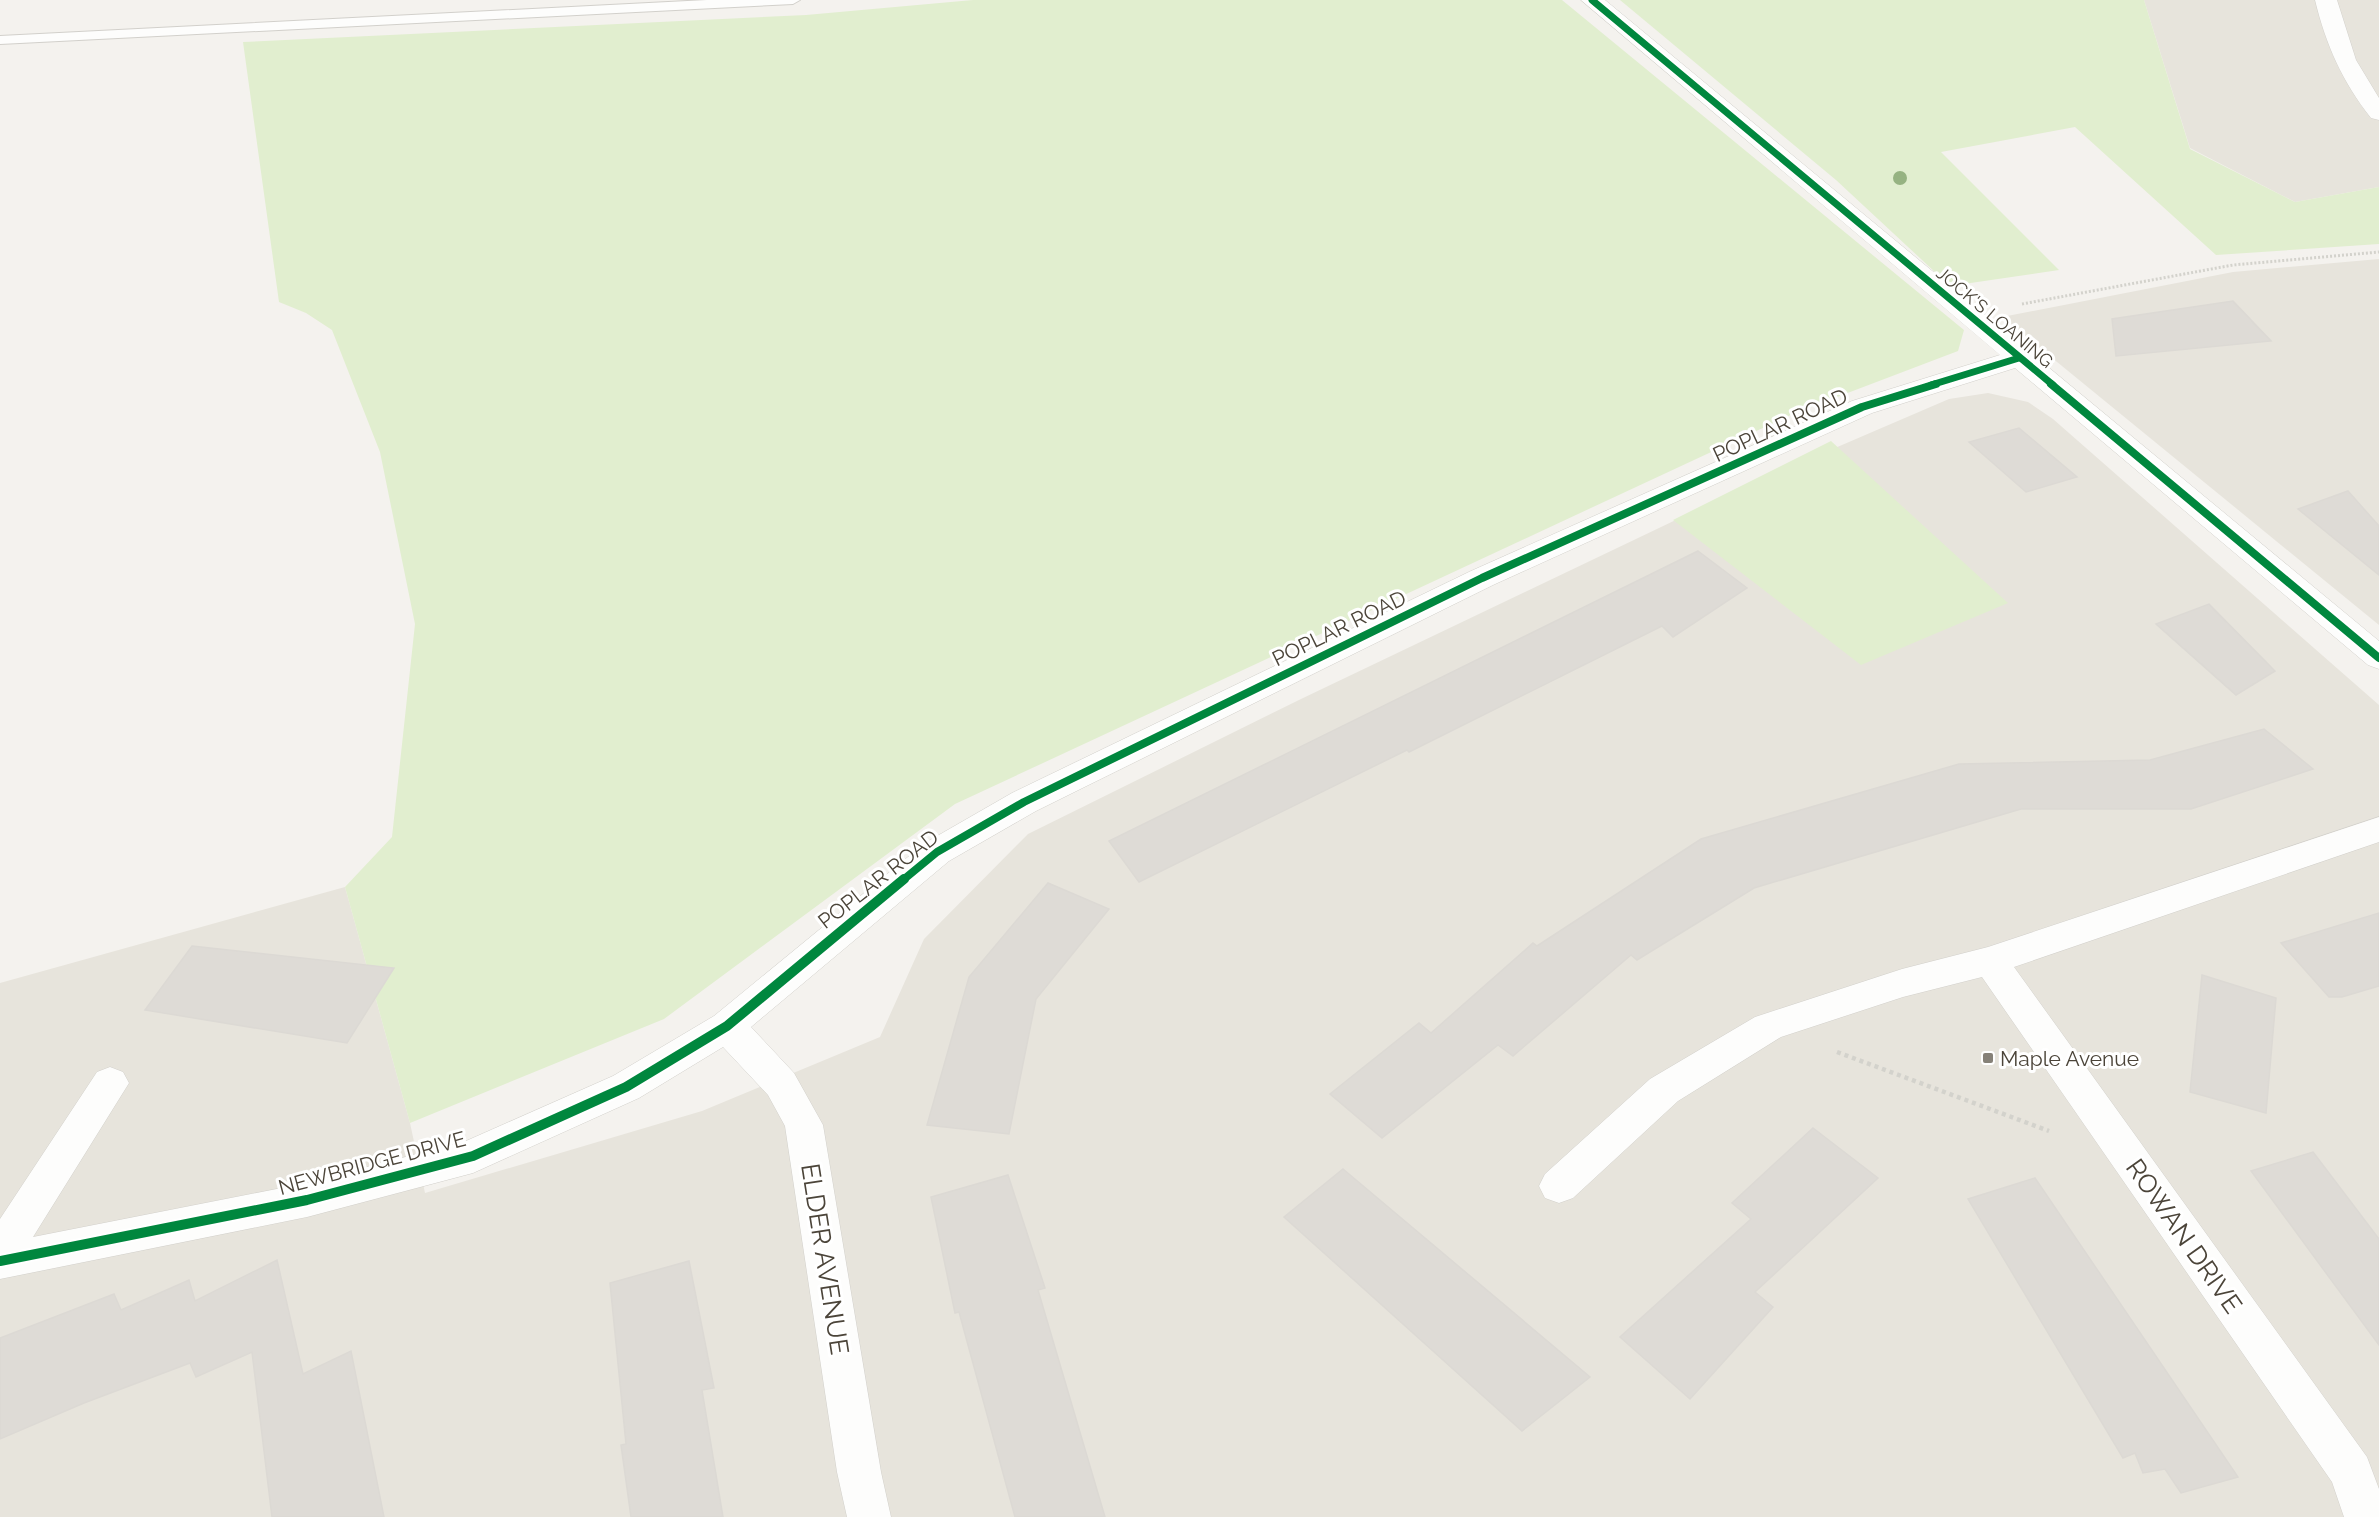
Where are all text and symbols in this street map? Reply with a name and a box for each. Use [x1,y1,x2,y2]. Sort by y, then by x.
street label: JOCK'S LOANING [1933,262,2057,372]
street label: POPLAR ROAD [1709,383,1851,467]
street label: POPLAR ROAD [1268,585,1410,671]
street label: POPLAR ROAD [813,824,943,934]
place label: Maple Avenue [2000,1046,2139,1071]
marker: Maple Avenue [1981,1051,1995,1065]
street label: NEWBRIDGE DRIVE [276,1126,468,1200]
street label: ROWAN DRIVE [2120,1153,2248,1319]
street label: ELDER AVENUE [795,1161,855,1357]

